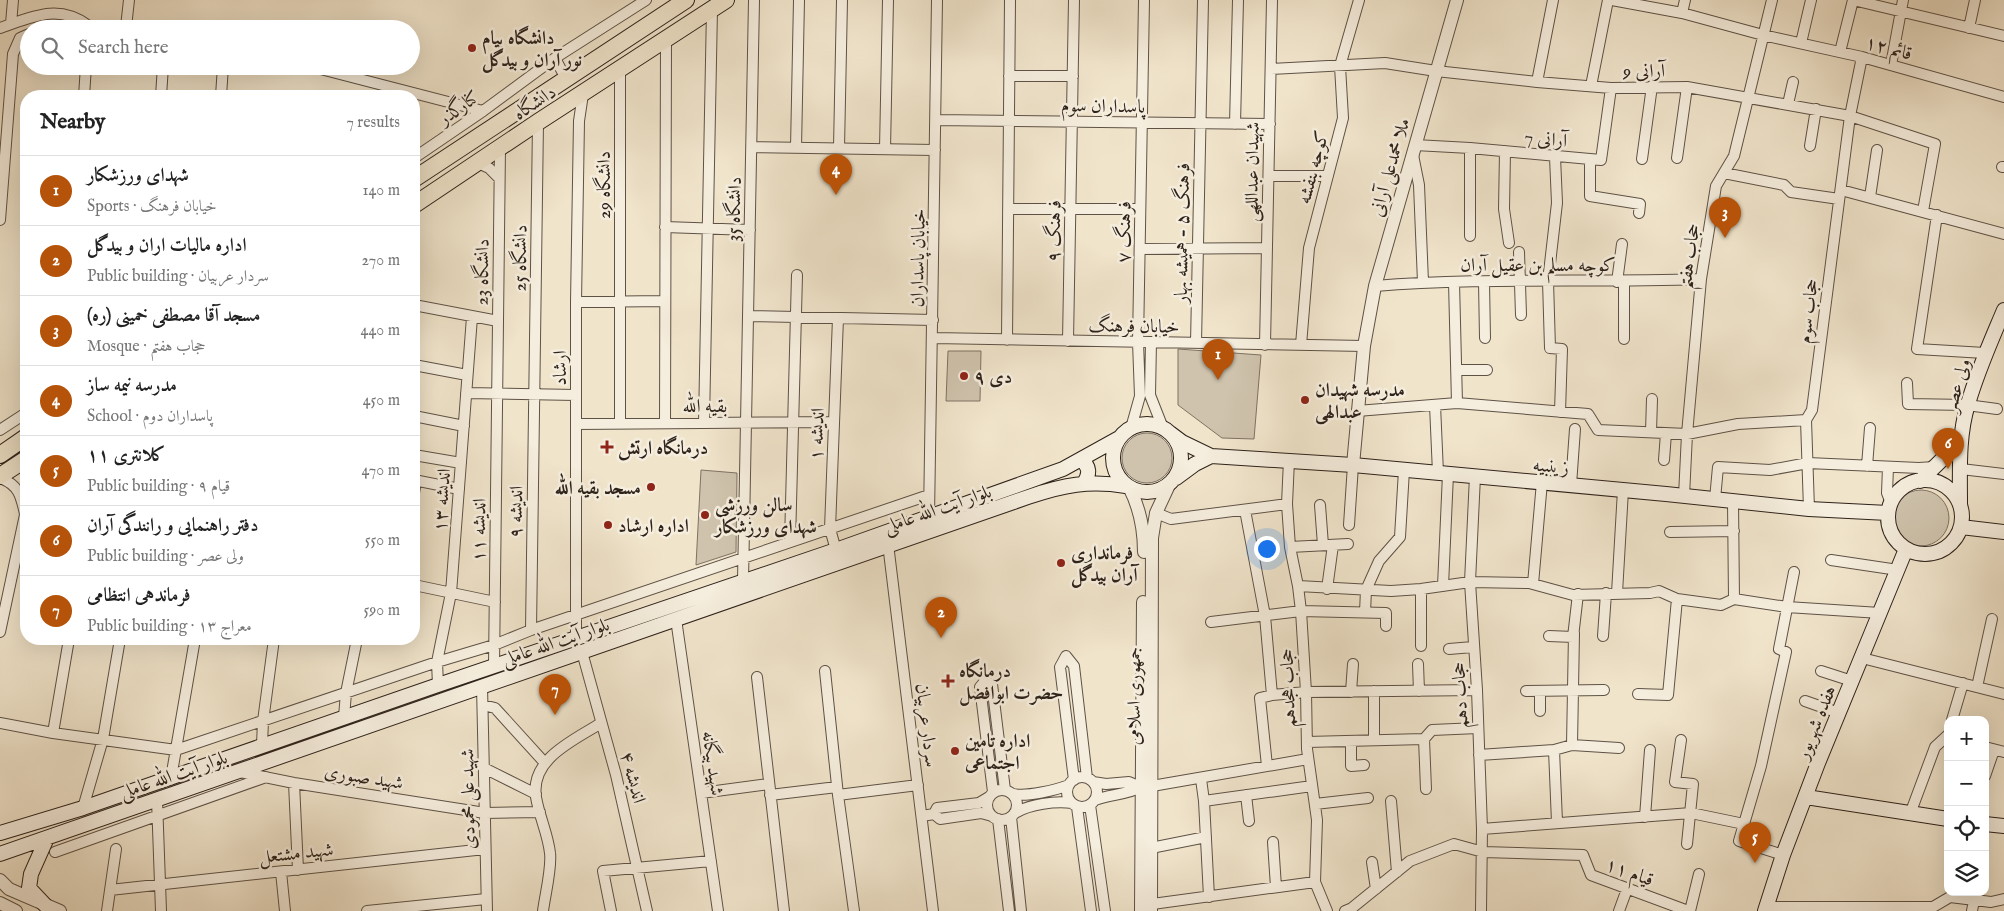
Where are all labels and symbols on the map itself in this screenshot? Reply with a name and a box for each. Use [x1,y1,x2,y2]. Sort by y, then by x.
place label: دانشگاه پیام نور آران و بیدگل [482,25,583,73]
street label: قائم ۱۲ [1862,31,1915,70]
marker: دانشگاه پیام نور آران و بیدگل [466,42,478,54]
street label: آرانی 9 [1622,60,1667,84]
street label: دانشگاه [508,79,561,126]
street label: کنارگذر [430,83,485,133]
street label: پاسداران سوم [1060,94,1147,123]
street label: ملا محمدعلی آرانی [1365,115,1417,220]
street label: شهیدان عبداللهی [1240,122,1266,222]
street label: آرانی 7 [1523,126,1570,154]
street label: کوچه بنفشه [1293,128,1335,207]
street label: دانشگاه 29 [591,151,617,219]
pin: 4 [820,154,852,195]
street label: فرهنگ ۵ - همیشه بهار [1168,162,1196,306]
street label: دانشگاه 35 [720,176,748,242]
pin: 3 [1709,197,1741,238]
street label: فرهنگ ۹ [1040,200,1068,262]
street label: فرهنگ ۷ [1110,201,1138,263]
street label: خیابان پاسداران [906,208,932,308]
street label: حجاب هفتم [1674,222,1712,291]
street label: دانشگاه 25 [506,224,534,292]
street label: دانشگاه 23 [468,238,496,306]
street label: کوچه مسلم بن عقیل آران [1460,254,1616,284]
street label: حجاب سوم [1793,277,1828,346]
street label: خیابان فرهنگ [1088,312,1180,340]
pin: 1 [1202,339,1234,380]
street label: ارشاد [549,350,573,386]
street label: ولی عصر [1938,356,1977,417]
place label: ۹ دی [974,366,1012,390]
marker: ۹ دی [958,370,970,382]
place label: مدرسه شهیدان عبدالهی [1315,379,1405,425]
street label: بقیه الله [683,391,727,419]
marker: مدرسه شهیدان عبدالهی [1299,394,1311,406]
street label: اندیشه ۱ [805,407,831,461]
pin: 6 [1932,428,1964,469]
place label: درمانگاه ارتش [618,435,708,461]
marker: درمانگاه ارتش [600,440,614,454]
street label: زینبیه [1532,453,1570,481]
street label: اندیشه ۱۳ [429,468,457,533]
place label: مسجد بقیه الله [555,472,641,501]
street label: بلوار آیت‌ الله عاملی [879,476,995,541]
marker: مسجد بقیه الله [645,481,657,493]
street label: اندیشه ۹ [505,486,529,538]
place label: سالن ورزشی شهدای ورزشکار [713,494,817,540]
street label: اندیشه ۱۱ [467,498,493,562]
marker: سالن ورزشی شهدای ورزشکار [699,509,711,521]
place label: اداره ارشاد [618,515,689,539]
marker: اداره ارشاد [602,519,614,531]
your location [1254,536,1280,562]
place label: فرمانداری آران بیدگل [1071,542,1140,588]
marker: فرمانداری آران بیدگل [1055,557,1067,569]
pin: 2 [925,597,957,638]
street label: بلوار آیت‌ الله عاملی [497,609,613,674]
street label: جمهوری اسلامی [1123,647,1147,745]
street label: حجاب هجدهم [1276,648,1307,728]
place label: درمانگاه حضرت ابوافضل [959,658,1063,706]
street label: حجاب دهم [1447,661,1480,729]
pin: 7 [539,674,571,715]
marker: درمانگاه حضرت ابوافضل [941,674,955,688]
street label: سردار عربیان [909,682,943,769]
street label: هفده شهریور [1790,682,1843,765]
street label: شهید بیگانه [696,729,730,797]
place label: اداره تامین اجتماعی [964,730,1030,776]
street label: بلوار آیت‌ الله عاملی [115,742,231,807]
marker: اداره تامین اجتماعی [949,745,961,757]
street label: شهید علی محمودی [456,748,483,850]
street label: اندیشه ۴ [614,749,650,806]
street label: شهید صبوری [323,760,405,796]
pin: 5 [1739,822,1771,863]
street label: شهید مشتعل [258,838,335,870]
street label: قیام ۱۱ [1601,853,1657,895]

